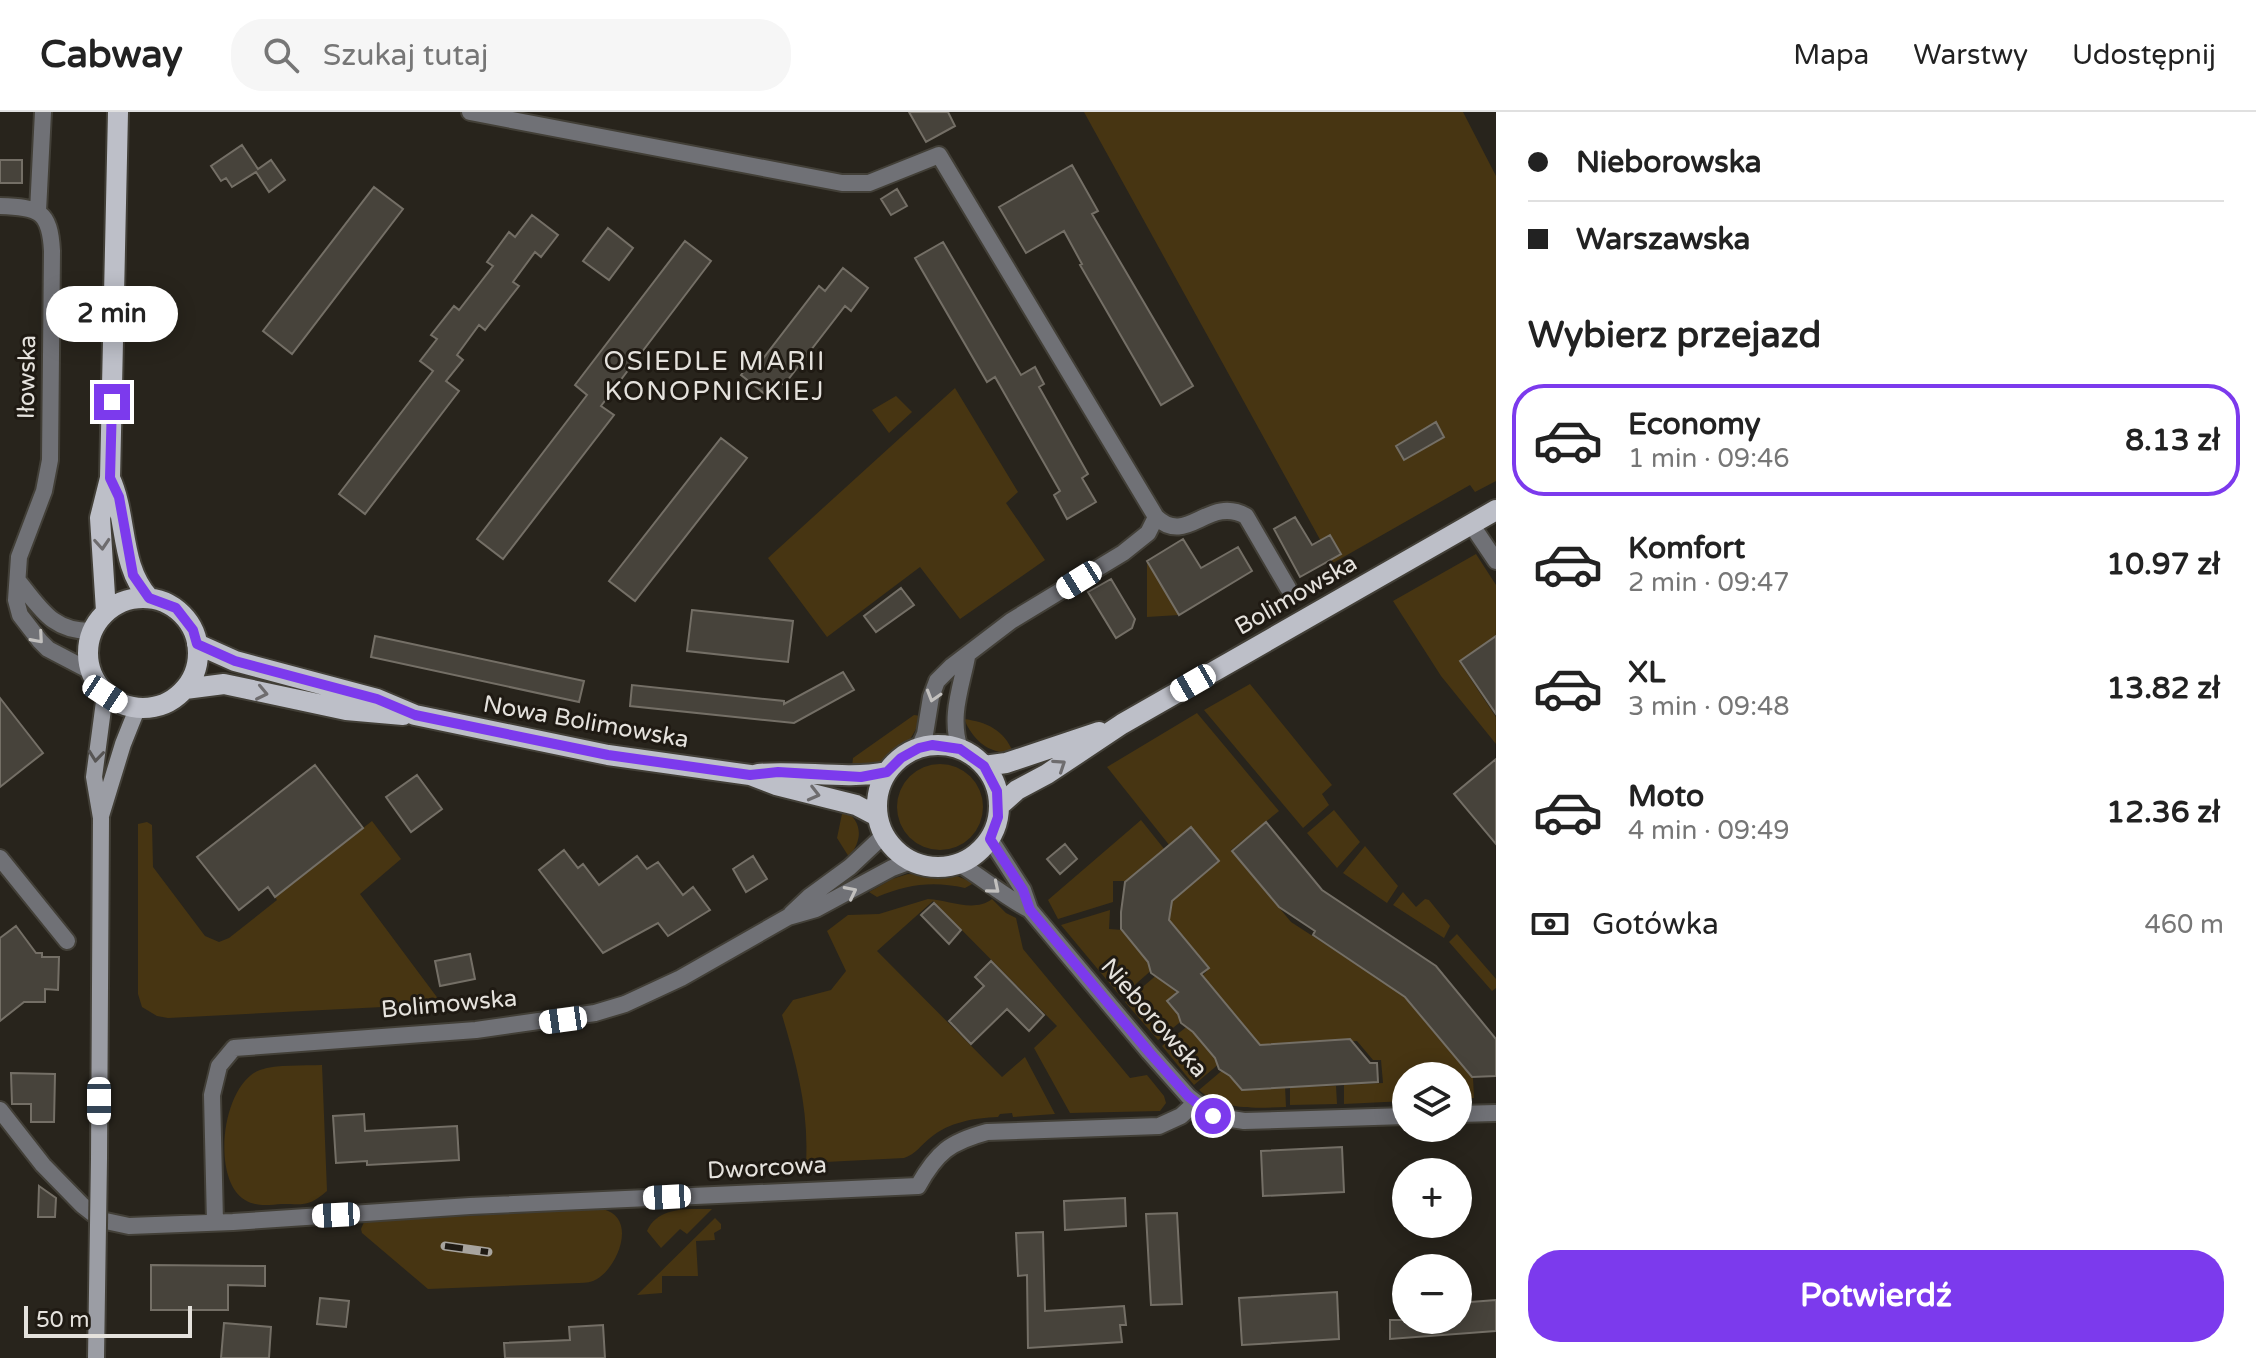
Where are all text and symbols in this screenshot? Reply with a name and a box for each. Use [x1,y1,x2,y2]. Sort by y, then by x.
search box [231,19,791,91]
text: Cabway [40,32,183,78]
icon: search [259,33,303,77]
text: Szukaj tutaj [323,37,488,74]
text: Mapa [1793,38,1869,72]
text: Warstwy [1913,38,2028,72]
text: Udostępnij [2072,38,2216,72]
text: Nieborowska [1576,144,1762,181]
text: Warszawska [1576,221,1750,258]
callout: 2 min [46,286,178,342]
text: 2 min [77,298,147,329]
text: Wybierz przejazd [1528,314,1821,357]
street label: Iłowska [12,335,42,419]
district label: OSIEDLE MARII KONOPNICKIEJ [604,346,826,407]
route end [94,384,130,420]
icon: car [1532,404,1604,476]
text: Economy [1628,406,1761,443]
text: 8.13 zł [2125,422,2220,459]
text: 1 min · 09:46 [1628,443,1790,474]
icon: car [1532,528,1604,600]
text: Komfort [1628,530,1745,567]
one-way arrow [93,538,110,551]
text: 10.97 zł [2106,546,2220,583]
street label: Bolimowska [1230,548,1362,642]
car [1052,557,1106,603]
text: 2 min · 09:47 [1628,567,1790,598]
one-way arrow [28,628,43,643]
icon: car [1532,652,1604,724]
text: XL [1628,654,1665,691]
car [1166,661,1220,705]
text: 13.82 zł [2106,670,2220,707]
car [78,671,132,717]
one-way arrow [255,684,268,701]
one-way arrow [926,689,942,702]
street label: Nowa Bolimowska [481,690,691,754]
text: 3 min · 09:48 [1628,691,1790,722]
one-way arrow [87,750,104,763]
one-way arrow [1051,760,1066,775]
icon: car [1532,776,1604,848]
text: Moto [1628,778,1704,815]
one-way arrow [806,785,820,802]
text: 12.36 zł [2106,794,2220,831]
text: 4 min · 09:49 [1628,815,1790,846]
one-way arrow [985,878,1000,893]
one-way arrow [842,886,857,902]
icon: cash [1528,902,1572,946]
text: Gotówka [1592,906,1719,943]
text: 460 m [2144,909,2224,940]
street label: Nieborowska [1094,952,1214,1084]
street label: Bolimowska [380,984,518,1024]
car [538,1005,588,1035]
map controls [1392,1062,1472,1334]
button: layers [1392,1062,1472,1142]
car [87,1077,111,1125]
route start [1195,1098,1231,1134]
street label: Dworcowa [706,1150,828,1186]
button: + [1392,1158,1472,1238]
car [642,1184,692,1210]
car [311,1202,361,1228]
button: Potwierdź [1528,1250,2224,1342]
button: − [1392,1254,1472,1334]
scale bar [24,1302,192,1338]
text: 50 m [36,1307,90,1333]

